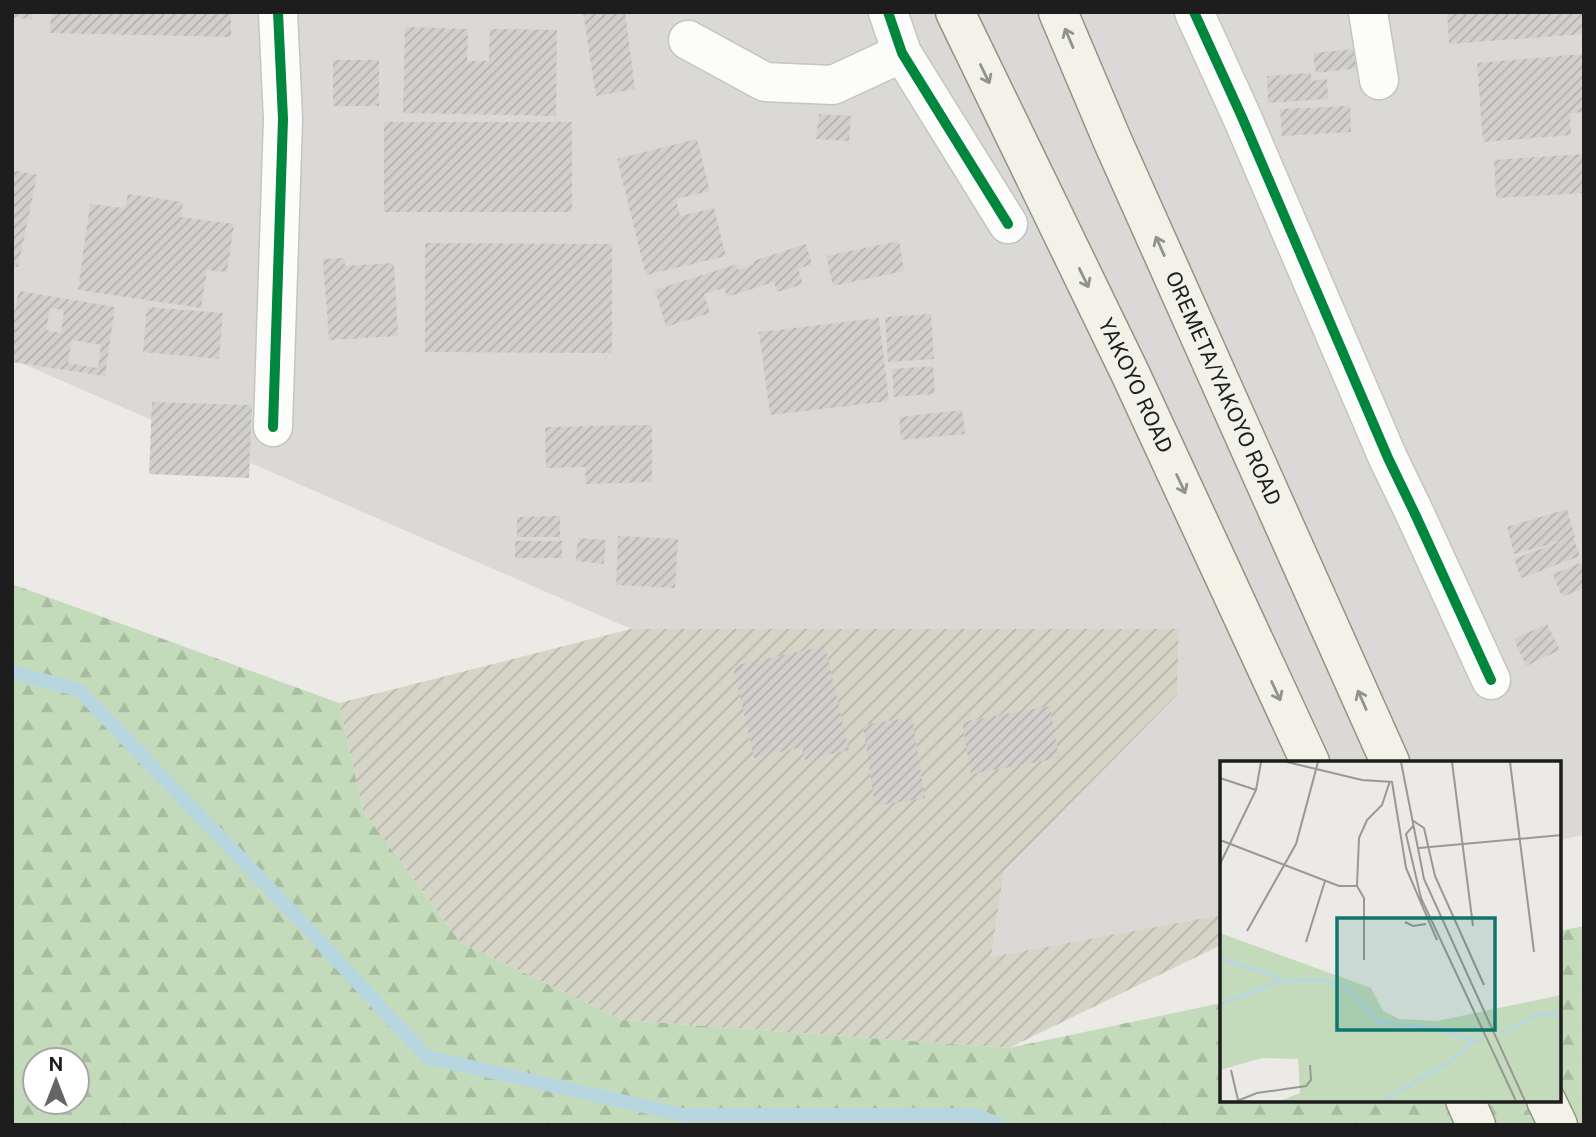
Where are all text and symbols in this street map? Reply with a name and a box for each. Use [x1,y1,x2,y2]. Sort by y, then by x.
one-way arrow [1062,27,1075,49]
one-way arrow [978,63,992,84]
one-way arrow [1153,236,1166,257]
one-way arrow [1078,267,1092,288]
street label: OREMETA/YAKOYO ROAD [1160,267,1287,509]
street label: YAKOYO ROAD [1093,314,1178,457]
one-way arrow [1175,473,1189,494]
one-way arrow [1271,680,1284,701]
one-way arrow [1355,690,1368,711]
inset map [1220,761,1561,1102]
north arrow [21,1046,91,1116]
text: N [49,1053,63,1075]

